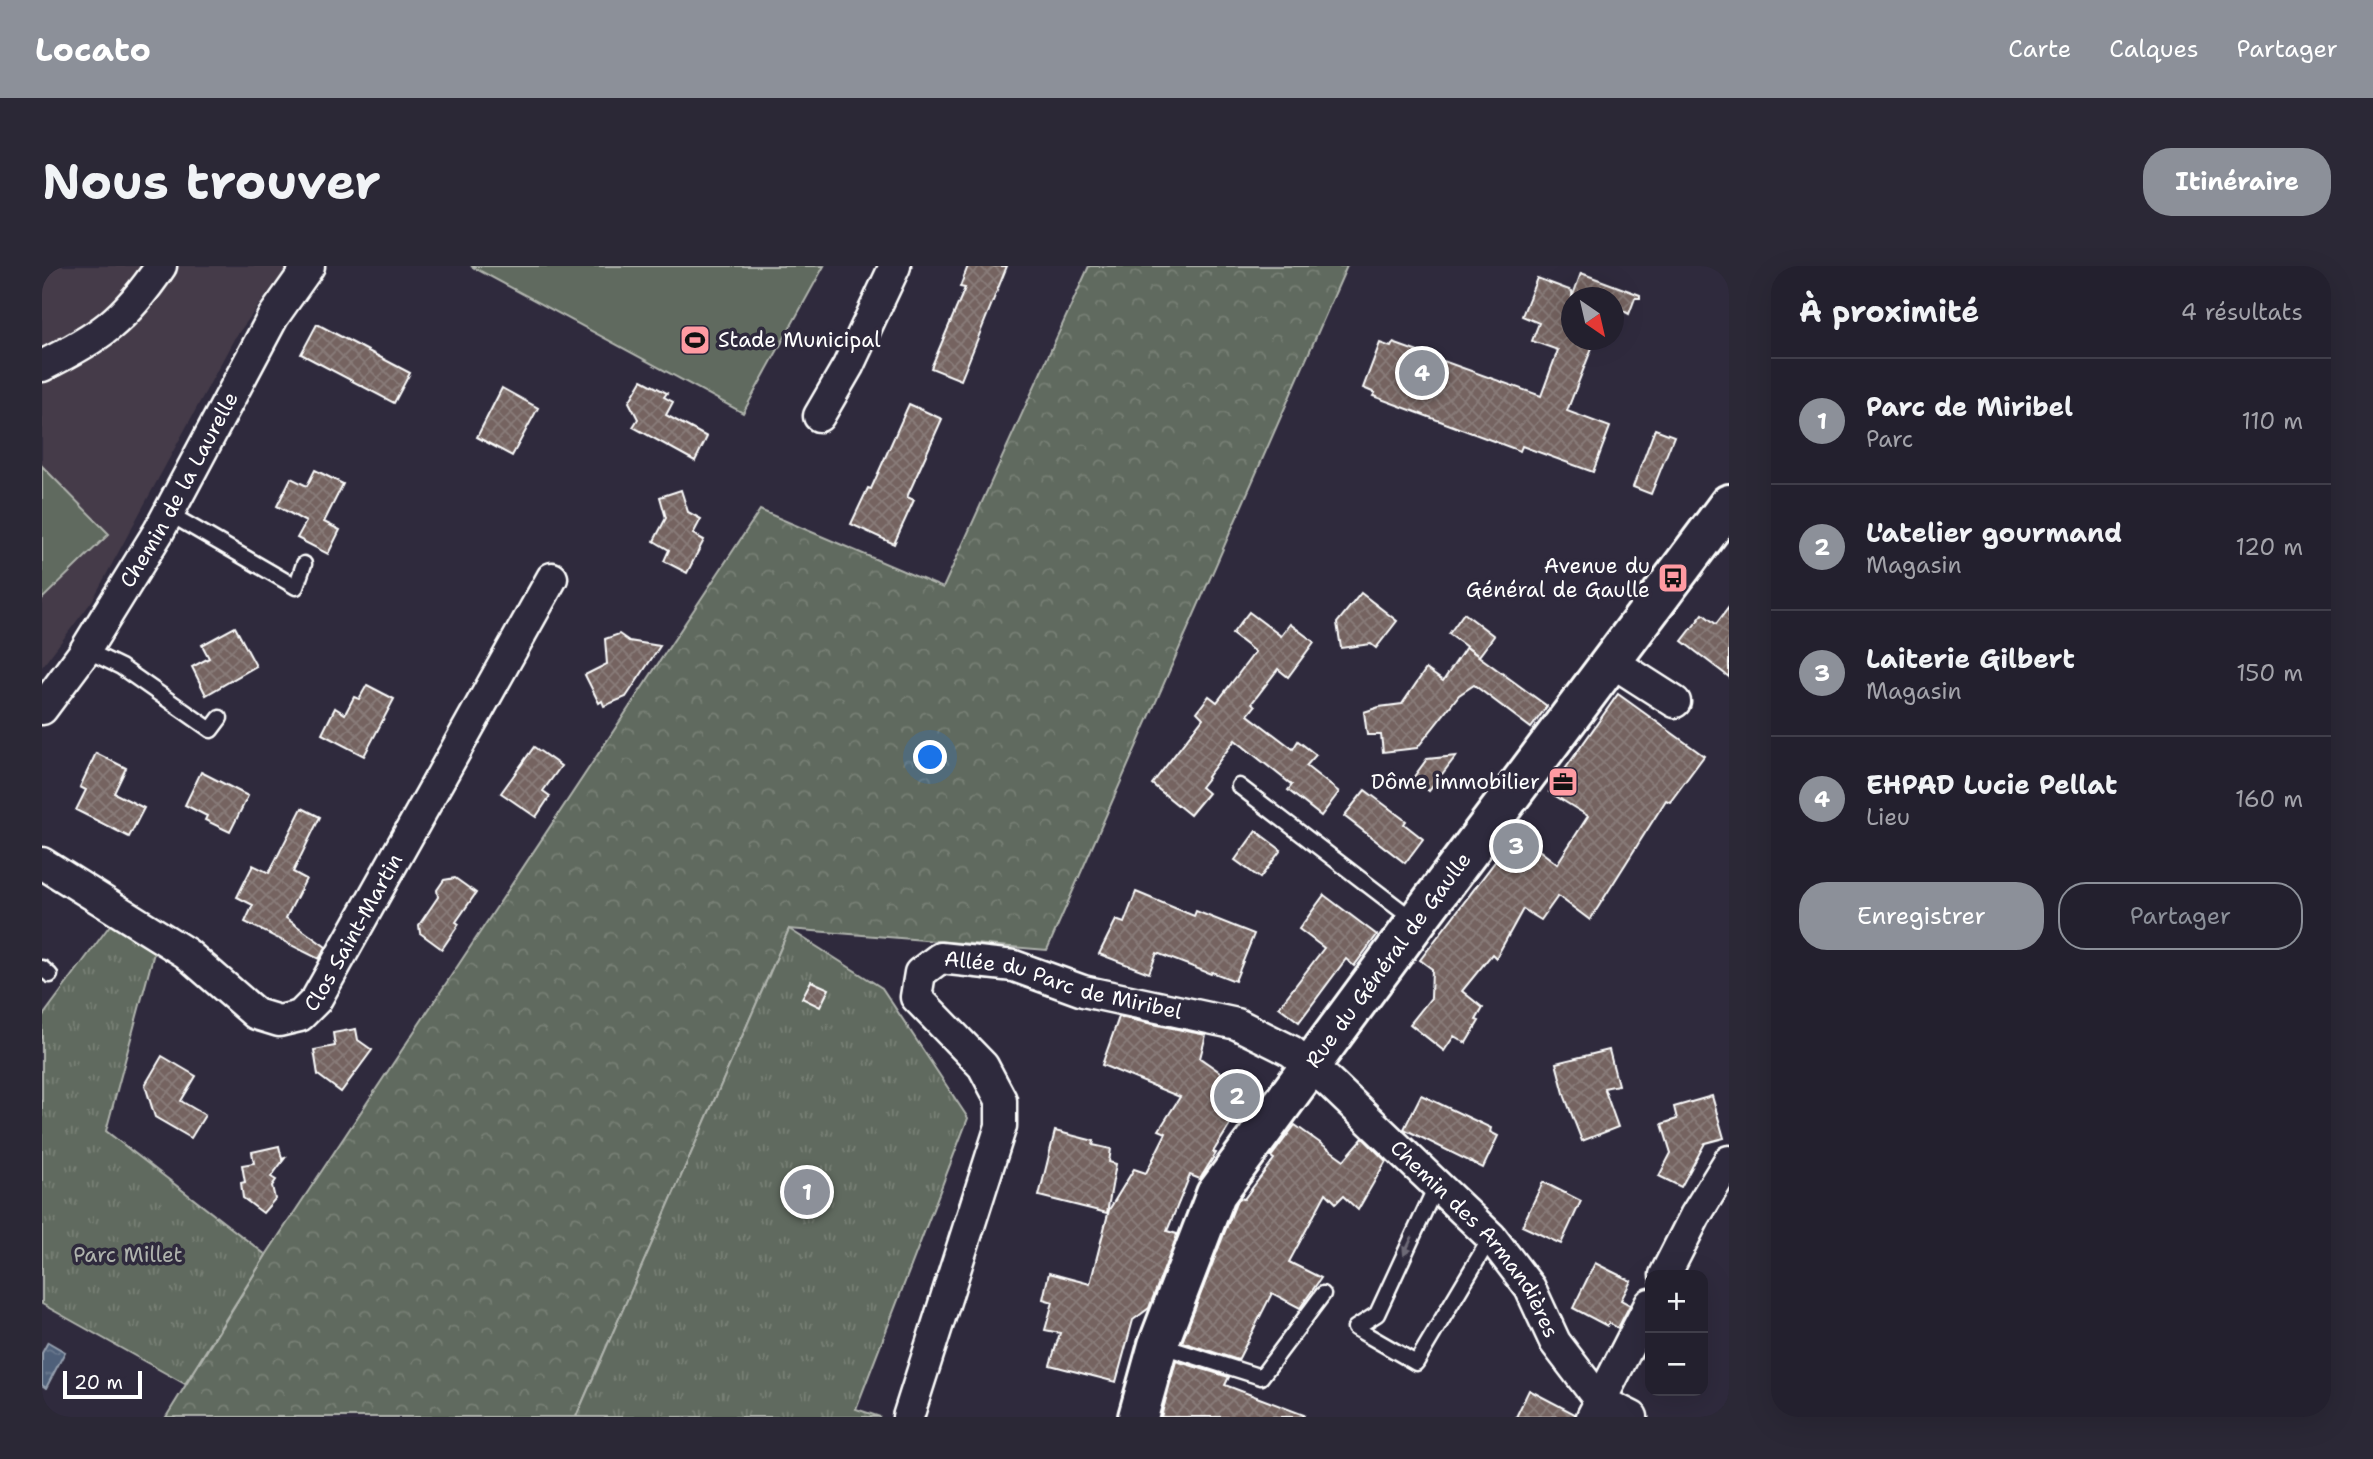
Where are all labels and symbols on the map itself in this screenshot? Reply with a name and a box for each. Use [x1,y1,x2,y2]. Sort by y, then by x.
north arrow [1561,287,1624,350]
sports icon: Stade Municipal [678,323,712,357]
place label: Stade Municipal [718,326,881,354]
pin: 4 [1399,347,1445,399]
street label: Chemin de la Laurelle [113,387,245,593]
place label: Avenue du Général de Gaulle [1466,552,1650,604]
bus stop icon: Avenue du Général de Gaulle [1656,561,1690,595]
your location [913,740,947,774]
office icon: Dôme immobilier [1546,765,1580,799]
place label: Dôme immobilier [1371,768,1540,796]
pin: 3 [1493,820,1539,872]
street label: Rue du Général de Gaulle [1299,847,1477,1074]
street label: Clos Saint-Martin [298,848,409,1018]
street label: Allée du Parc de Miribel [943,945,1185,1026]
pin: 2 [1214,1070,1260,1122]
street label: Chemin des Armandières [1384,1134,1565,1342]
pin: 1 [784,1166,830,1218]
one-way arrow [1402,1236,1414,1256]
park label: Parc Millet [73,1241,183,1269]
scale bar [63,1368,142,1400]

